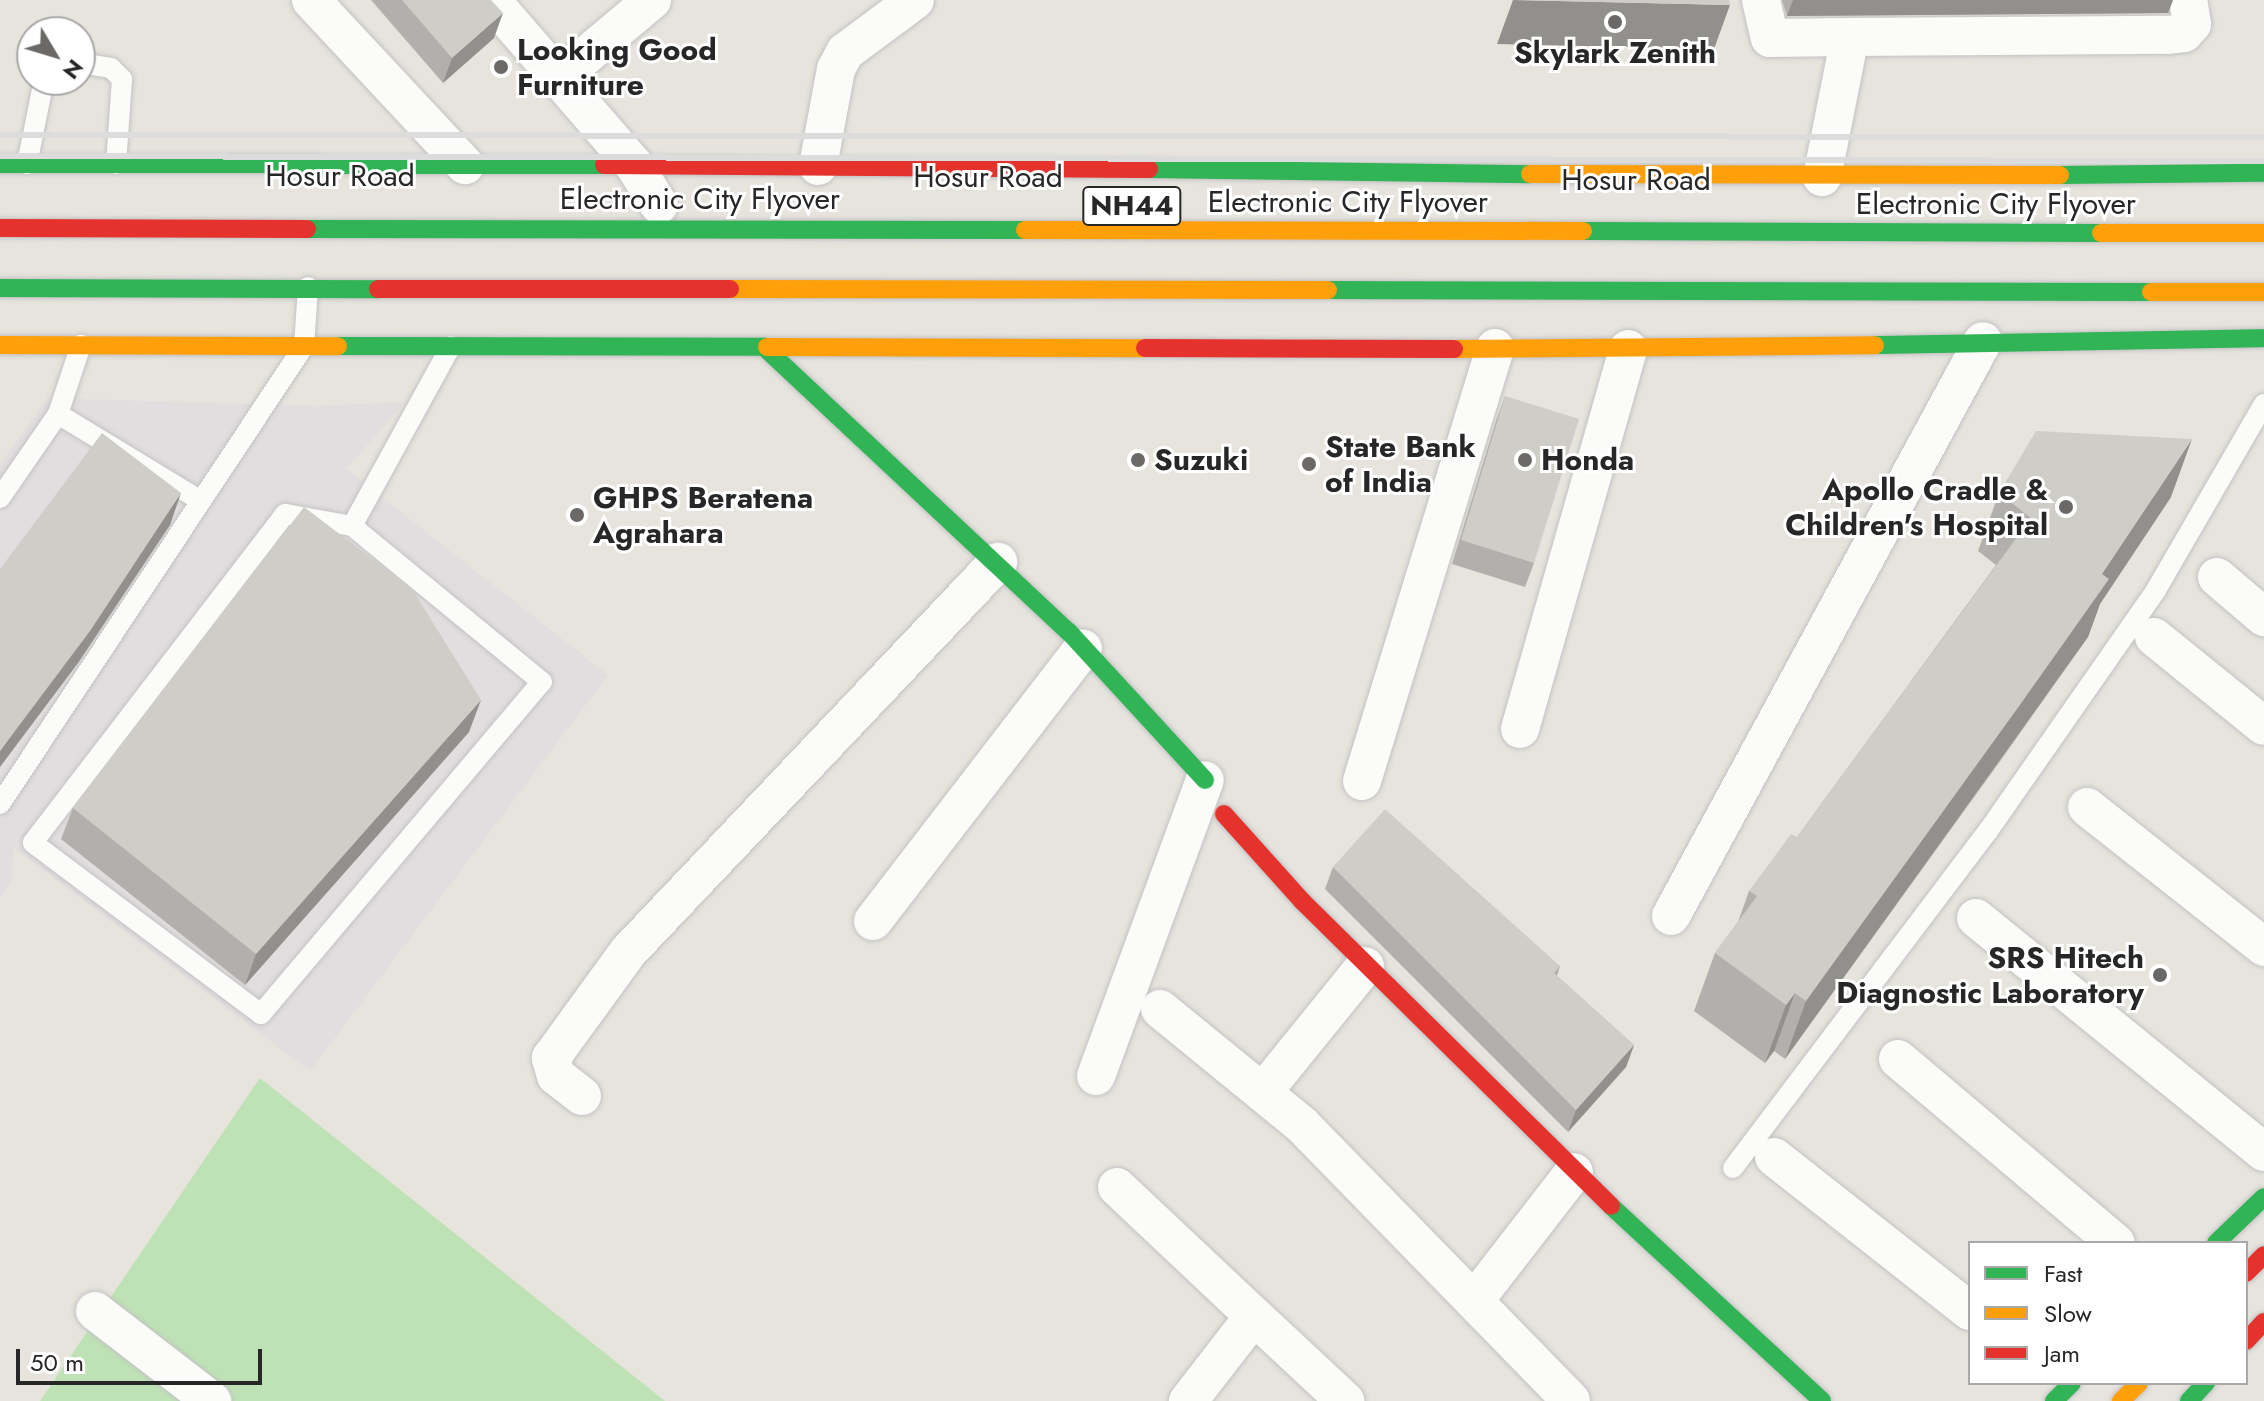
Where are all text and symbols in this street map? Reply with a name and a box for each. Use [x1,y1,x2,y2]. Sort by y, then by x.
marker: Skylark Zenith [1606,13,1624,31]
north arrow [16,16,96,96]
place label: Looking Good Furniture [517,32,717,102]
place label: Skylark Zenith [1514,35,1716,71]
text: N [55,53,91,86]
marker: Looking Good Furniture [492,58,510,76]
street label: Hosur Road [265,158,415,194]
street label: Hosur Road [913,159,1063,195]
street label: Hosur Road [1561,162,1711,198]
street label: Electronic City Flyover [560,181,840,217]
road number: NH44 [1082,182,1182,230]
street label: Electronic City Flyover [1208,184,1488,220]
street label: Electronic City Flyover [1856,186,2136,222]
place label: State Bank of India [1325,429,1476,500]
place label: Suzuki [1154,442,1248,478]
place label: Honda [1541,442,1634,478]
marker: Suzuki [1129,451,1147,469]
marker: Honda [1516,451,1534,469]
marker: State Bank of India [1300,455,1318,473]
place label: Apollo Cradle & Children's Hospital [1785,472,2048,542]
place label: GHPS Beratena Agrahara [593,480,813,550]
marker: Apollo Cradle & Children's Hospital [2055,496,2077,518]
marker: GHPS Beratena Agrahara [568,506,586,524]
place label: SRS Hitech Diagnostic Laboratory [1836,940,2144,1010]
marker: SRS Hitech Diagnostic Laboratory [2151,966,2169,984]
legend [1968,1241,2248,1385]
text: Fast [2044,1256,2082,1291]
text: Slow [2044,1296,2092,1331]
scale bar [20,1333,266,1383]
text: Jam [2044,1336,2080,1371]
text: 50 m [30,1345,84,1380]

